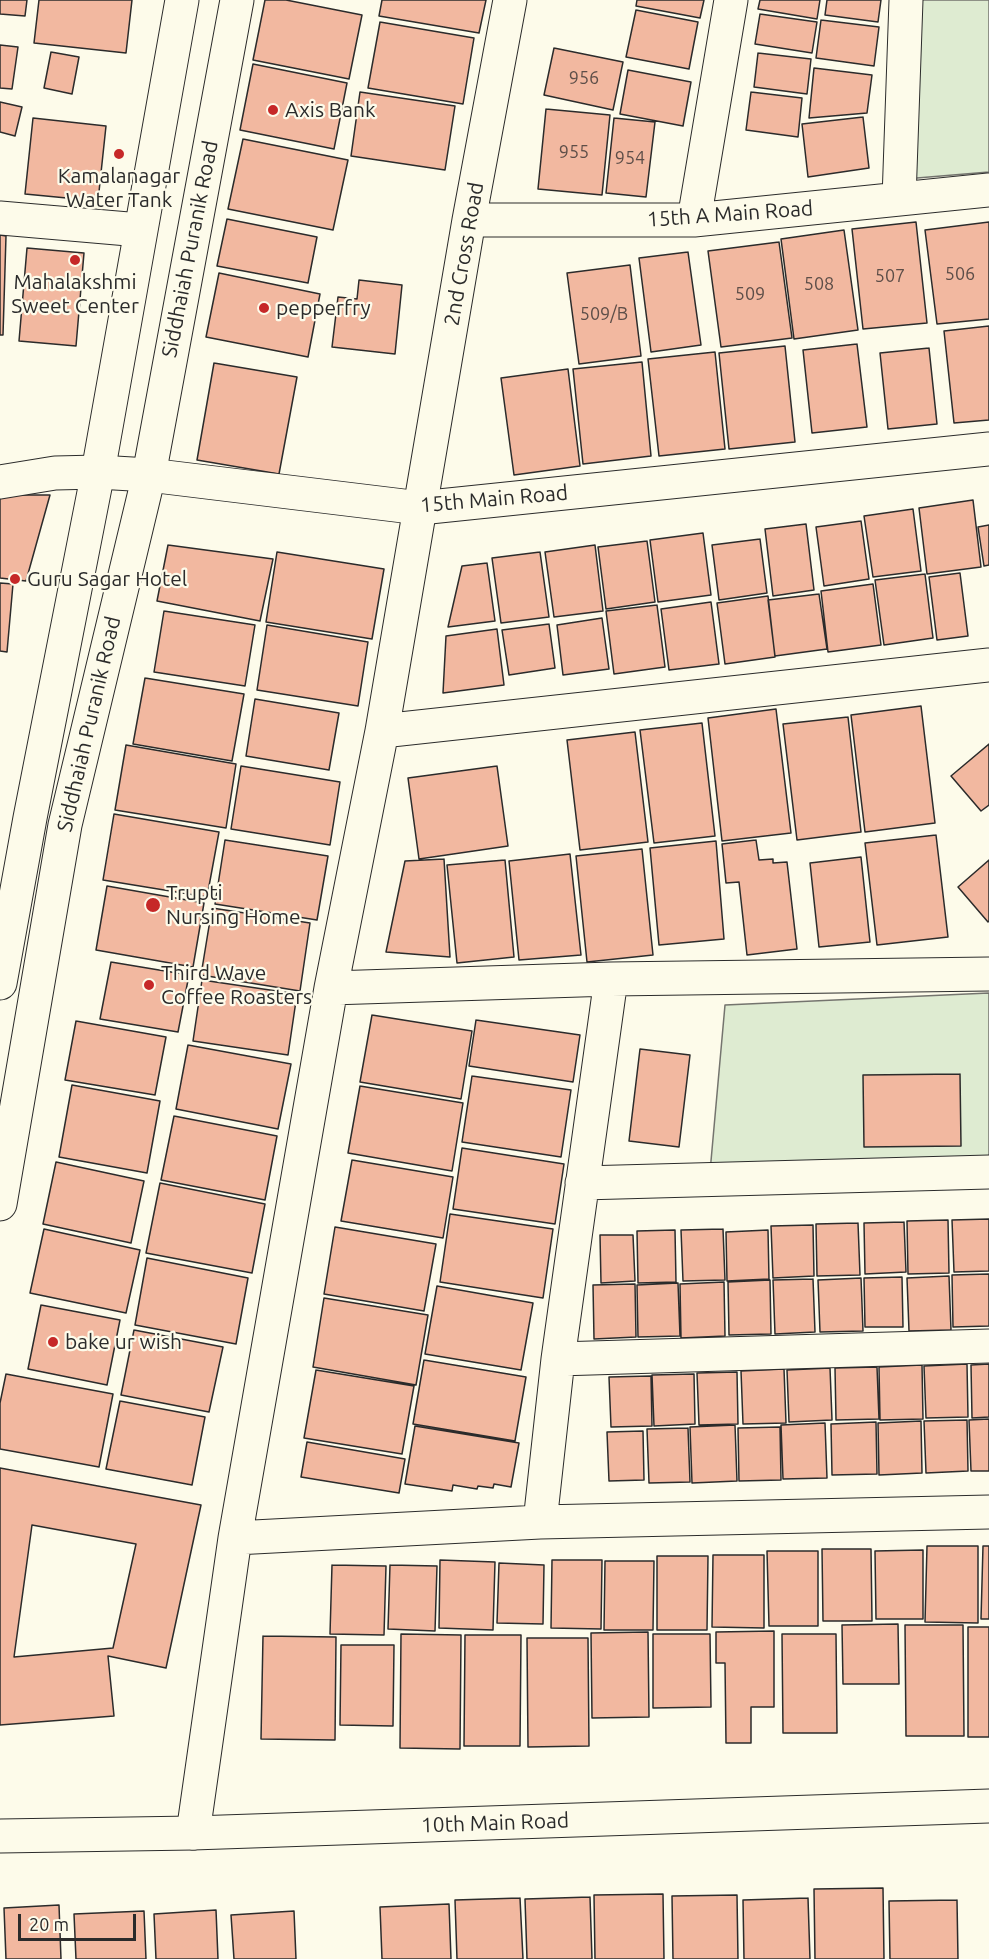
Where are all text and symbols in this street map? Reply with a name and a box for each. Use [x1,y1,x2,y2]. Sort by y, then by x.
house number: 956 [569,67,599,89]
place label: Axis Bank [285,97,376,123]
marker: Axis Bank [266,103,280,117]
street label: Siddhaiah Puranik Road [157,138,223,360]
house number: 955 [559,141,589,163]
marker: Kamalanagar Water Tank [112,147,126,161]
house number: 954 [615,147,645,169]
place label: Kamalanagar Water Tank [58,163,180,213]
street label: 2nd Cross Road [439,180,489,328]
street label: 15th A Main Road [646,196,814,232]
marker: Mahalakshmi Sweet Center [68,253,82,267]
house number: 506 [945,263,975,285]
house number: 507 [875,265,905,287]
place label: Mahalakshmi Sweet Center [11,269,139,319]
house number: 508 [804,273,834,295]
house number: 509 [735,283,765,305]
place label: pepperfry [276,295,371,321]
marker: pepperfry [257,301,271,315]
house number: 509/B [580,303,628,325]
street label: 15th Main Road [419,480,569,518]
place label: Guru Sagar Hotel [27,566,187,592]
marker: Guru Sagar Hotel [8,572,22,586]
street label: Siddhaiah Puranik Road [52,614,126,834]
place label: Trupti Nursing Home [166,880,301,930]
marker: Trupti Nursing Home [144,896,162,914]
place label: Third Wave Coffee Roasters [161,960,312,1010]
marker: Third Wave Coffee Roasters [142,978,156,992]
place label: bake ur wish [65,1329,182,1355]
marker: bake ur wish [46,1335,60,1349]
street label: 10th Main Road [421,1808,569,1838]
scale bar [21,1902,140,1940]
text: 20 m [29,1914,69,1934]

